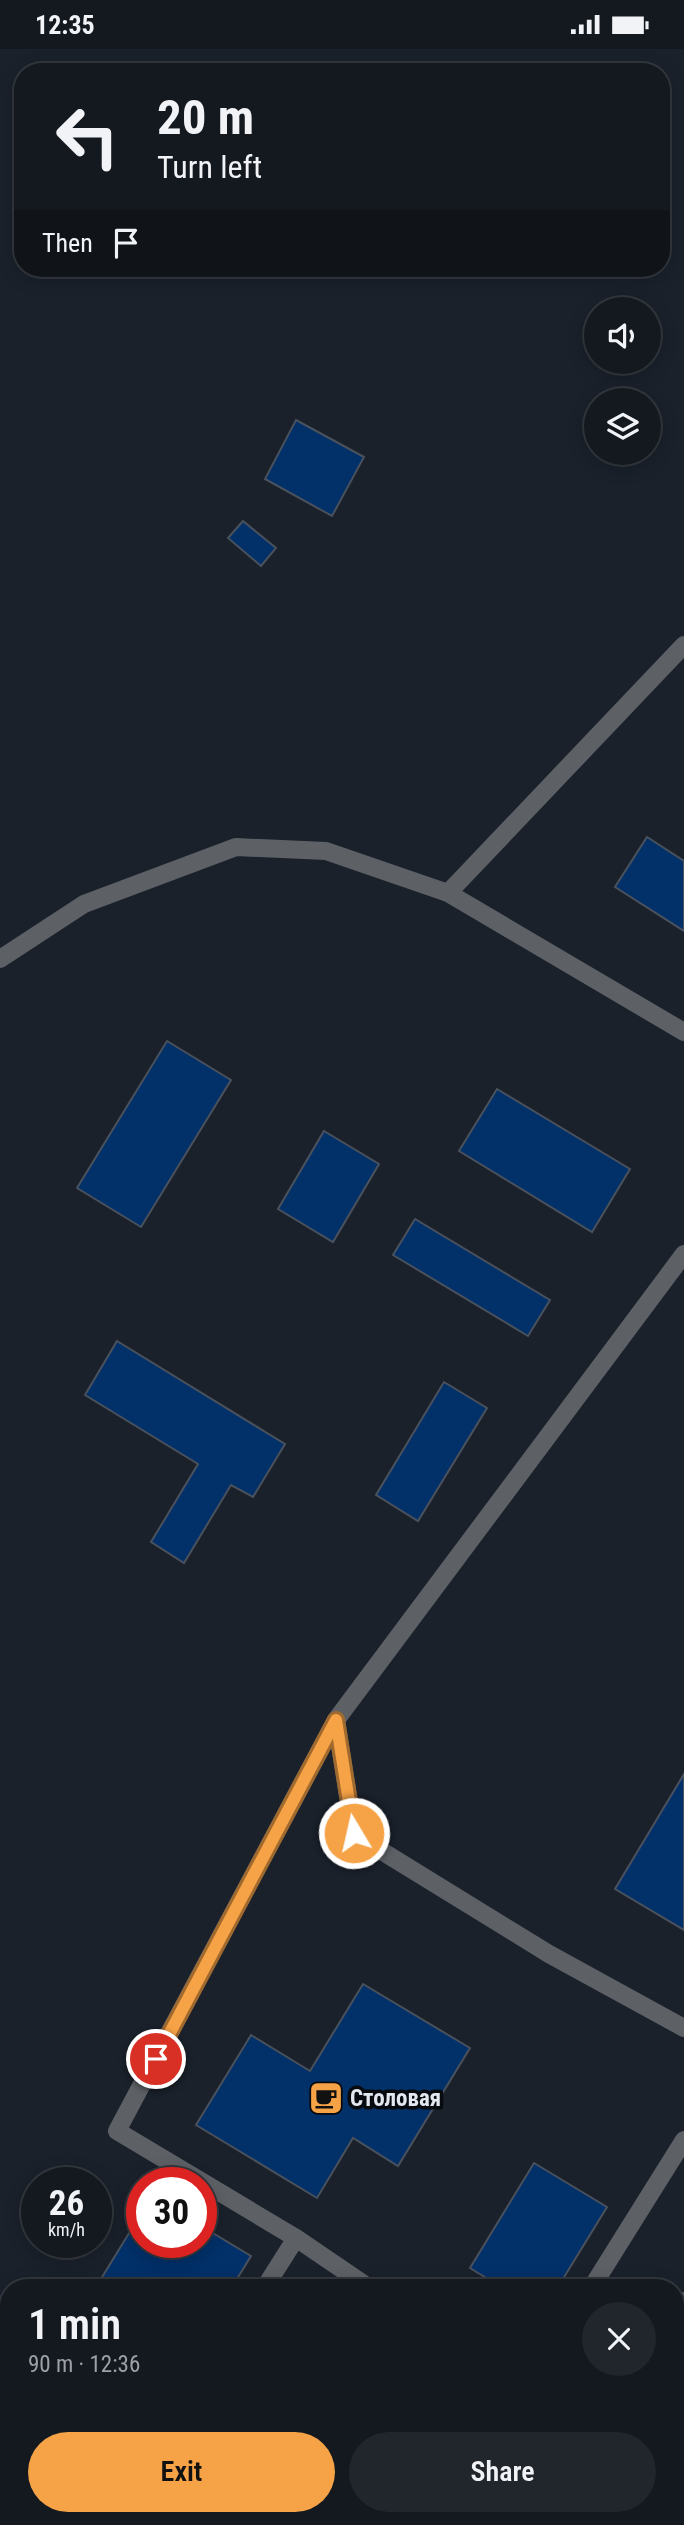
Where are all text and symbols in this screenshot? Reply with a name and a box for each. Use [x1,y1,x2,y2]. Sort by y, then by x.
text: 12:35 [35,10,95,40]
text: 20 m [157,89,254,146]
icon: left [42,91,133,182]
text: Turn left [157,148,262,186]
icon: arrive [107,224,145,262]
text: Then [42,228,93,258]
map controls [584,297,661,465]
button: sound [584,297,661,374]
button: layers [584,388,661,465]
position arrow [317,1796,391,1870]
pin [126,2029,186,2089]
icon: arrive [137,2040,175,2078]
cafe icon: Столовая [307,2079,345,2117]
place label: Столовая [350,2085,441,2112]
speed limit sign: 30 [126,2167,217,2258]
text: 26 [49,2183,84,2224]
text: km/h [48,2219,85,2240]
text: 1 min [28,2300,121,2349]
button: close [582,2302,656,2376]
text: 90 m · 12:36 [28,2351,140,2378]
button: Exit [28,2432,335,2512]
button: Share [349,2432,656,2512]

